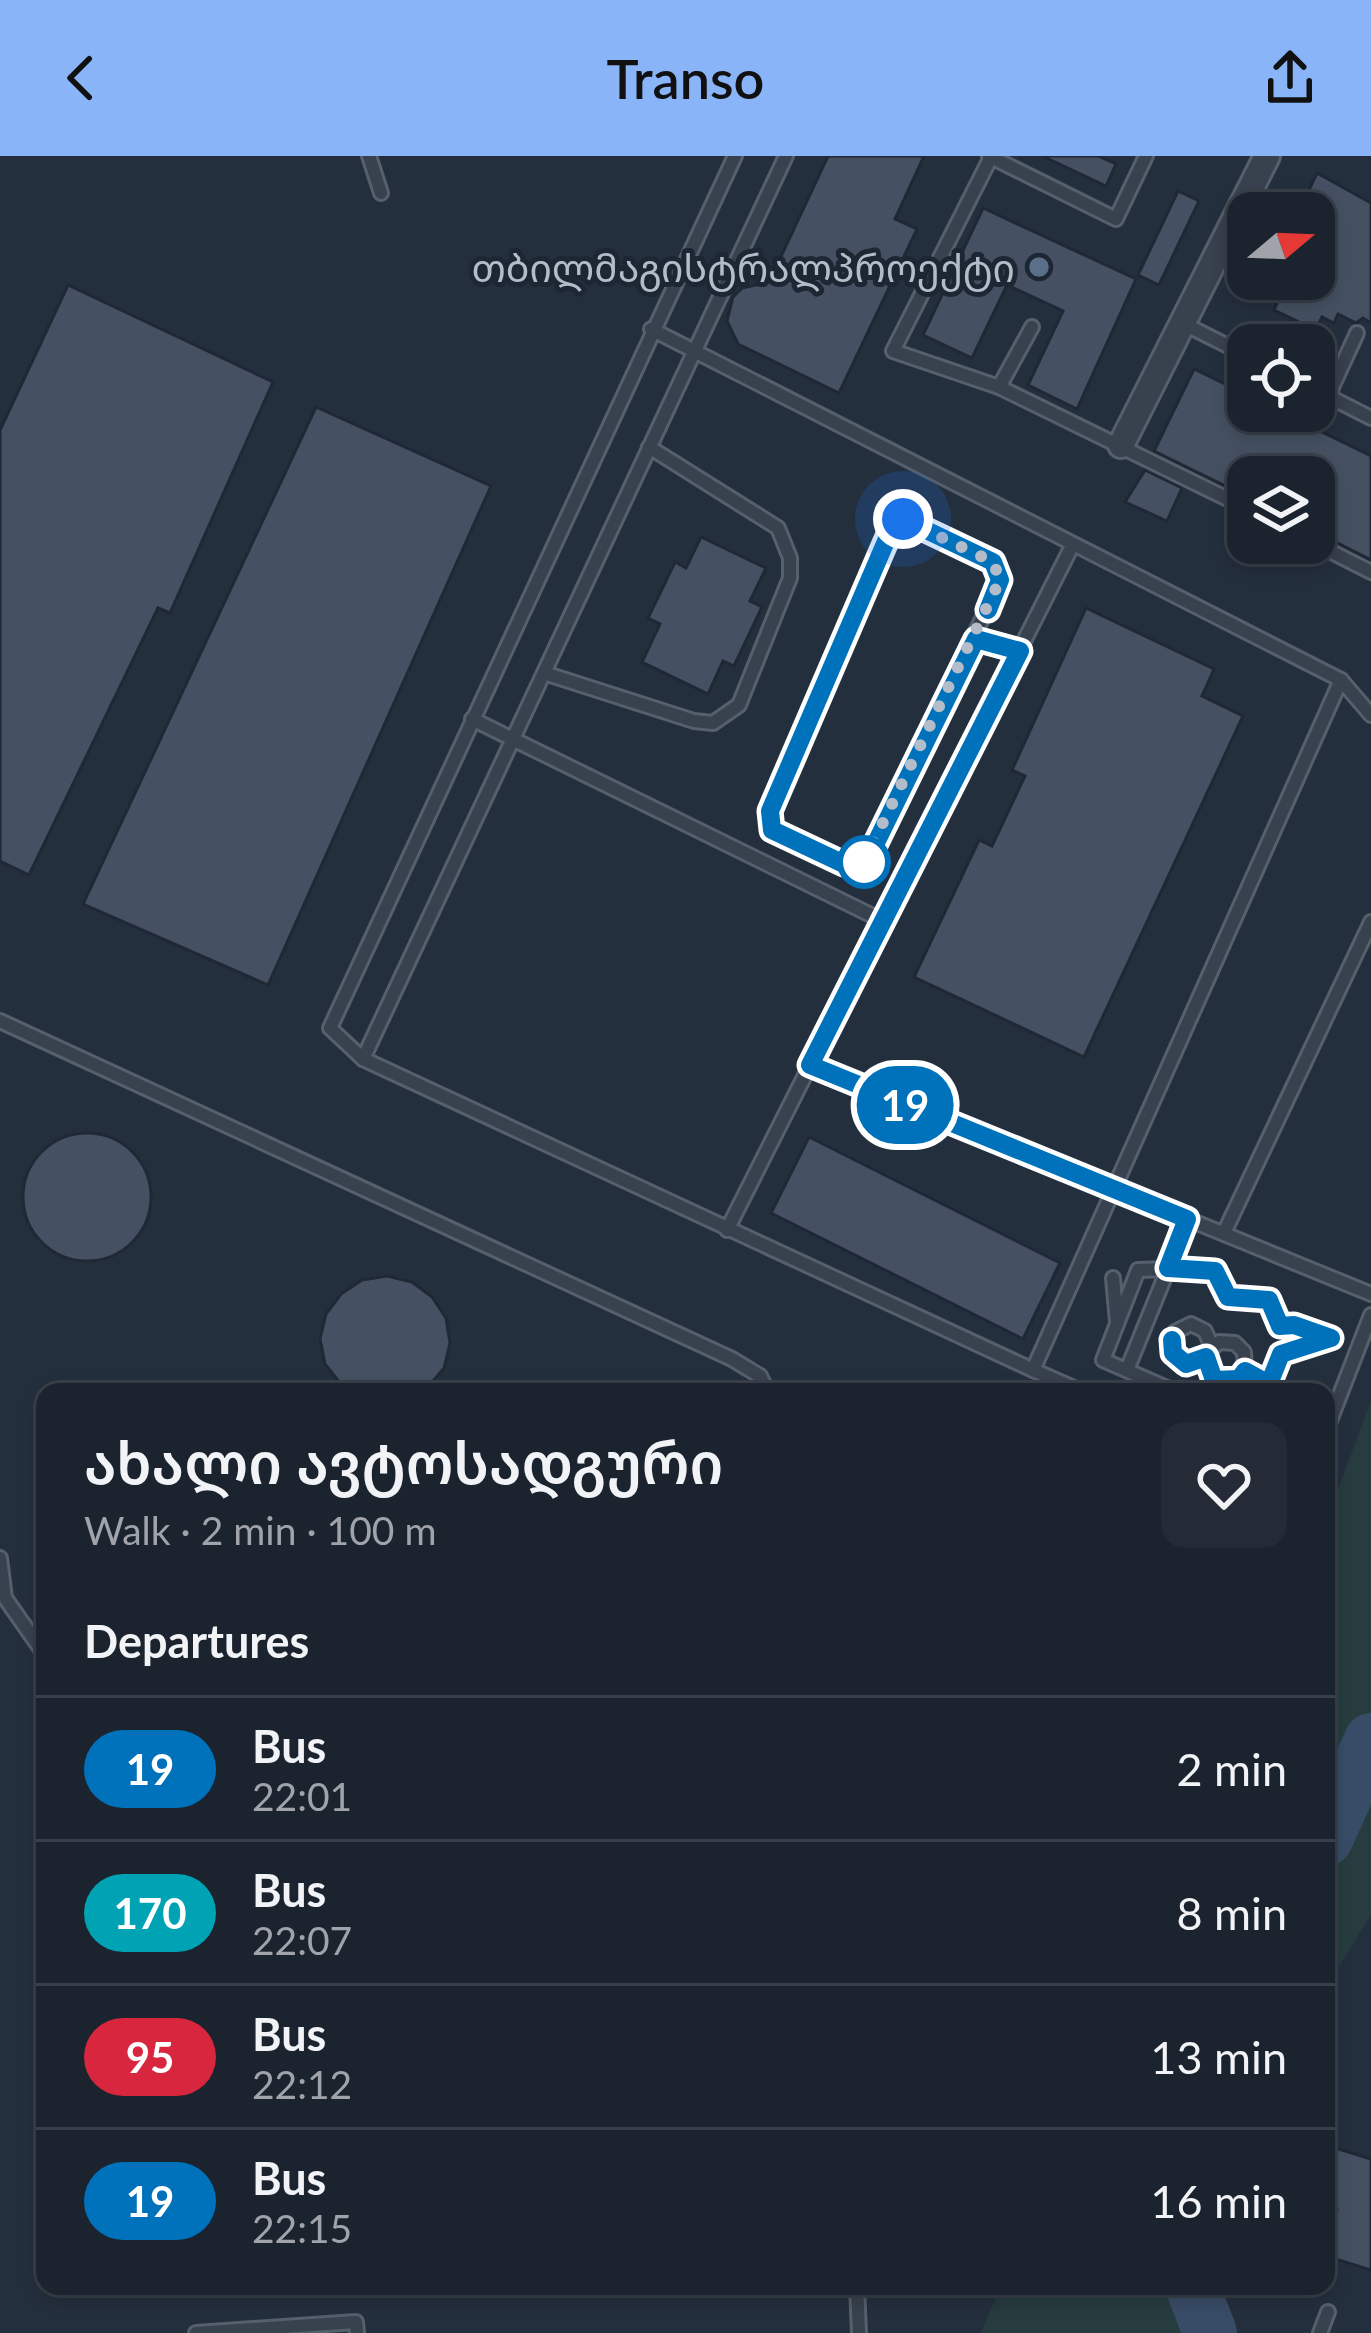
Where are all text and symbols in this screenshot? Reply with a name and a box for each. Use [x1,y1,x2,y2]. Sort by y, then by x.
icon: back [48,45,114,111]
icon: share [1257,45,1323,111]
text: Transo [607,46,764,111]
north arrow [1227,192,1335,300]
map controls [1227,192,1335,564]
place label: თბილმაგისტრალპროექტი [471,244,1015,292]
marker: თბილმაგისტრალპროექტი [1026,254,1052,280]
button: locate [1227,324,1335,432]
button: layers [1227,456,1335,564]
your location [873,489,933,549]
unlabelled marker [839,837,889,887]
line badge: 19 [851,1066,959,1144]
text: 19 [881,1080,929,1130]
button: heart [1161,1422,1287,1548]
text: ახალი ავტოსადგური [84,1428,723,1496]
text: Walk · 2 min · 100 m [84,1507,437,1553]
text: Departures [84,1614,309,1668]
text: Bus [252,1719,326,1773]
text: 2 min [1176,1742,1287,1796]
text: 19 [126,1744,174,1794]
text: 22:01 [252,1773,352,1819]
text: Bus [252,1863,326,1917]
text: 8 min [1176,1886,1287,1940]
text: 170 [113,1888,187,1938]
text: 22:07 [252,1917,352,1963]
text: Bus [252,2007,326,2061]
text: 13 min [1150,2030,1287,2084]
text: 95 [126,2032,174,2082]
text: 22:12 [252,2061,352,2107]
text: Bus [252,2151,326,2205]
text: 16 min [1150,2174,1287,2228]
text: 19 [126,2176,174,2226]
text: 22:15 [252,2205,352,2251]

